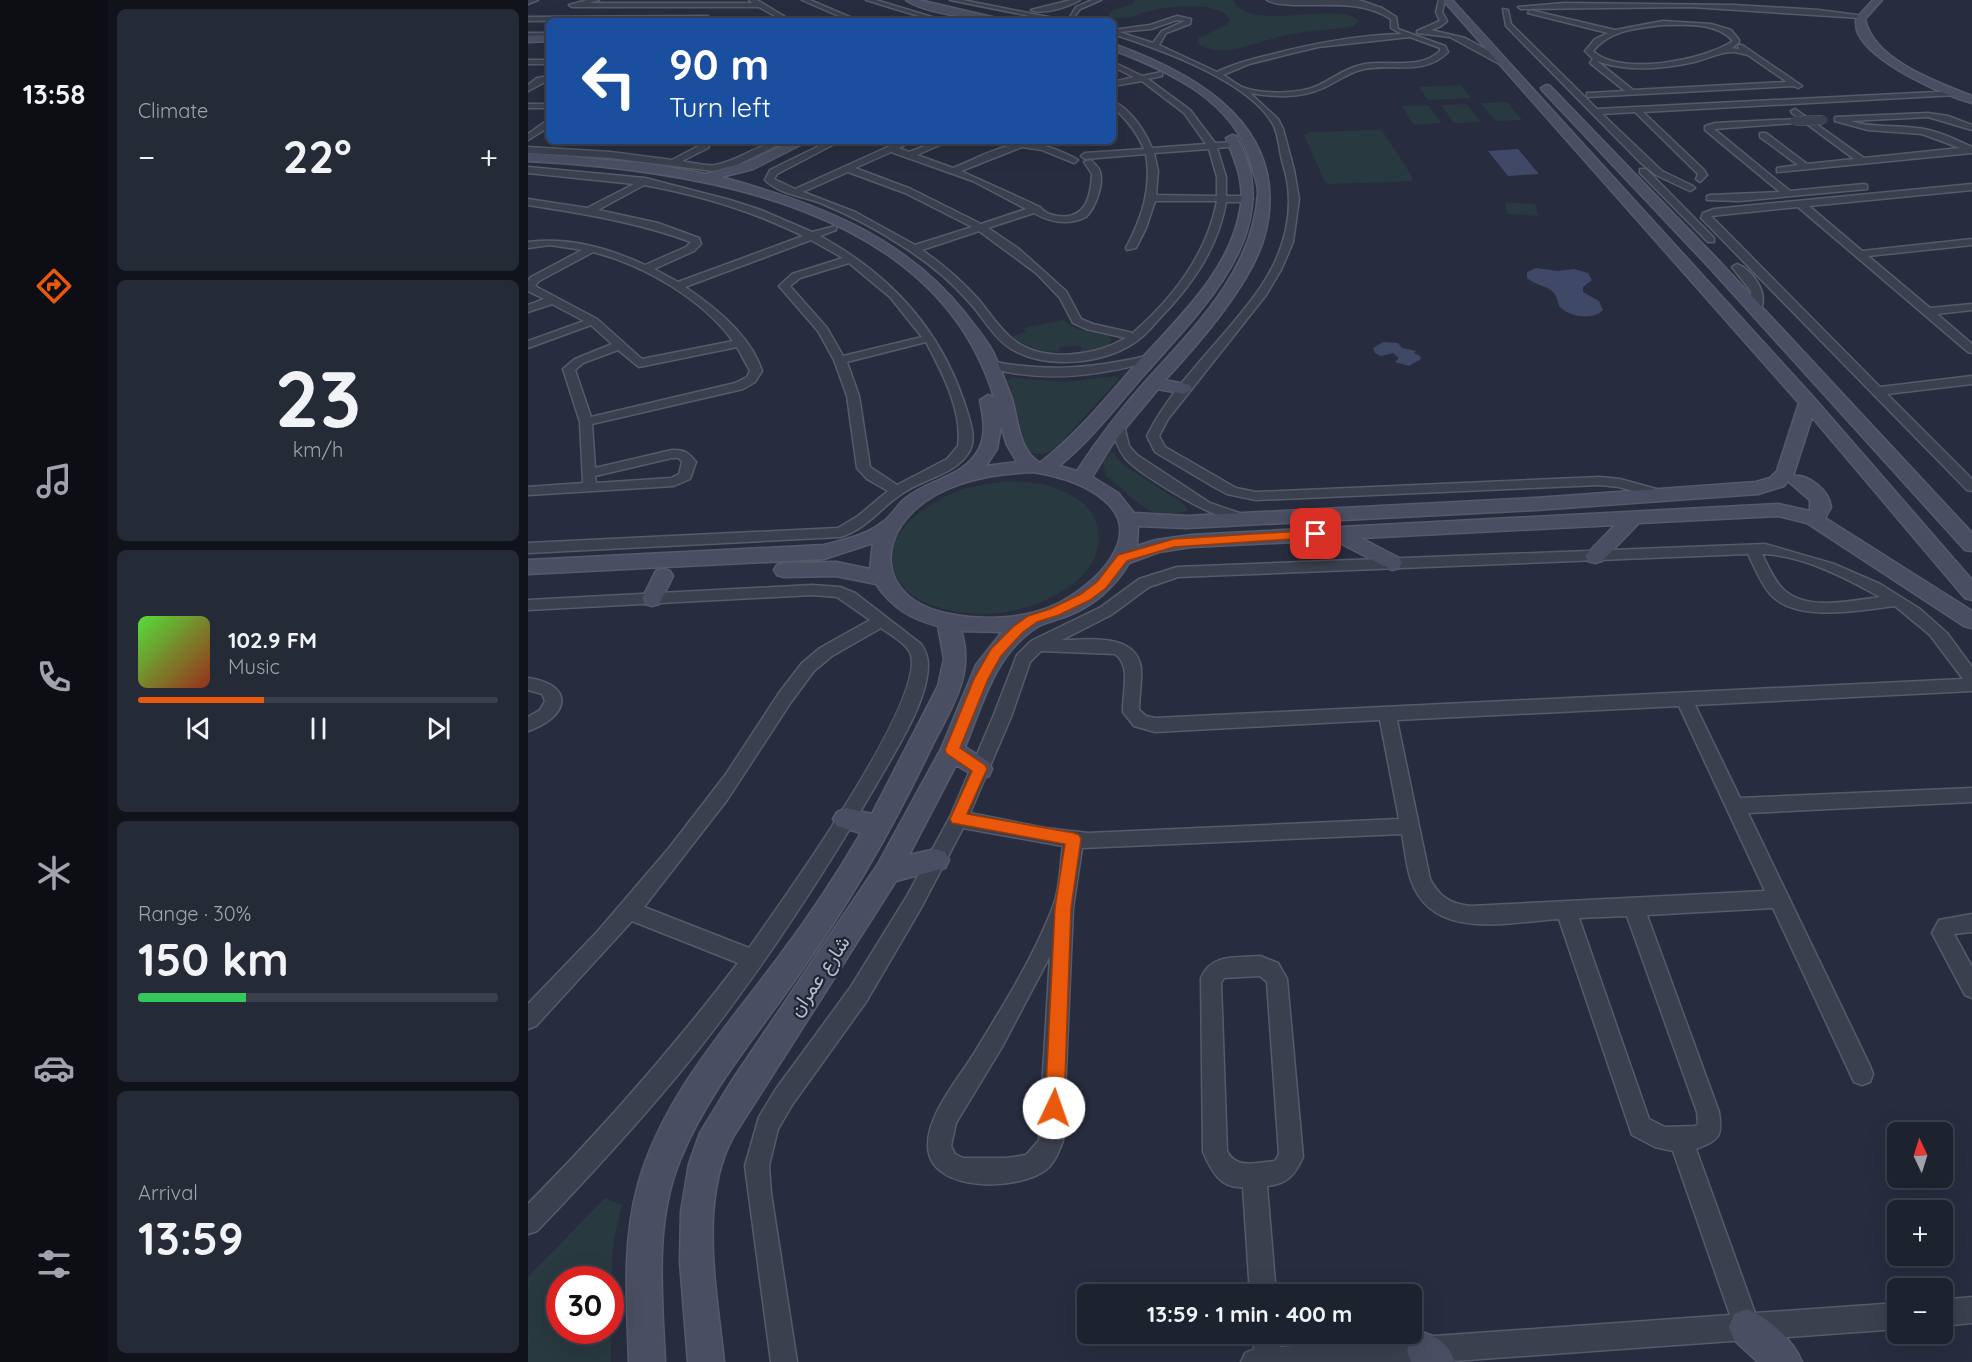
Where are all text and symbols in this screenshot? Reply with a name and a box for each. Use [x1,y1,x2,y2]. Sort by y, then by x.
text: 90 m [669,38,769,91]
icon: left [570,42,648,120]
text: 13:58 [23,77,85,111]
text: Turn left [669,90,771,124]
text: Climate [138,98,208,123]
text: 22° [283,128,352,184]
text: − [138,136,155,177]
text: + [479,136,498,177]
icon: directions [33,265,75,307]
text: 23 [275,349,361,447]
text: km/h [293,437,343,462]
icon: music [33,460,75,502]
pin [1290,508,1341,559]
icon: arrive [1299,517,1332,550]
text: 102.9 FM [228,626,317,654]
text: Music [228,654,280,679]
icon: phone [33,656,75,698]
icon: previous [182,712,215,745]
icon: pause [302,712,335,745]
icon: next [422,712,455,745]
icon: climate [33,852,75,894]
text: Range · 30% [138,901,251,926]
text: 150 km [138,931,289,987]
street label: شارع عمران [782,931,856,1022]
icon: car [33,1047,75,1089]
position arrow [1022,1076,1086,1140]
north arrow [1887,1122,1953,1188]
map controls [1887,1122,1953,1344]
text: Arrival [138,1180,198,1205]
button: + [1887,1200,1953,1266]
text: 13:59 [138,1210,243,1266]
icon: filters [33,1243,75,1285]
speed limit sign: 30 [546,1266,624,1344]
button: − [1887,1278,1953,1344]
text: 13:59 · 1 min · 400 m [1147,1300,1352,1328]

